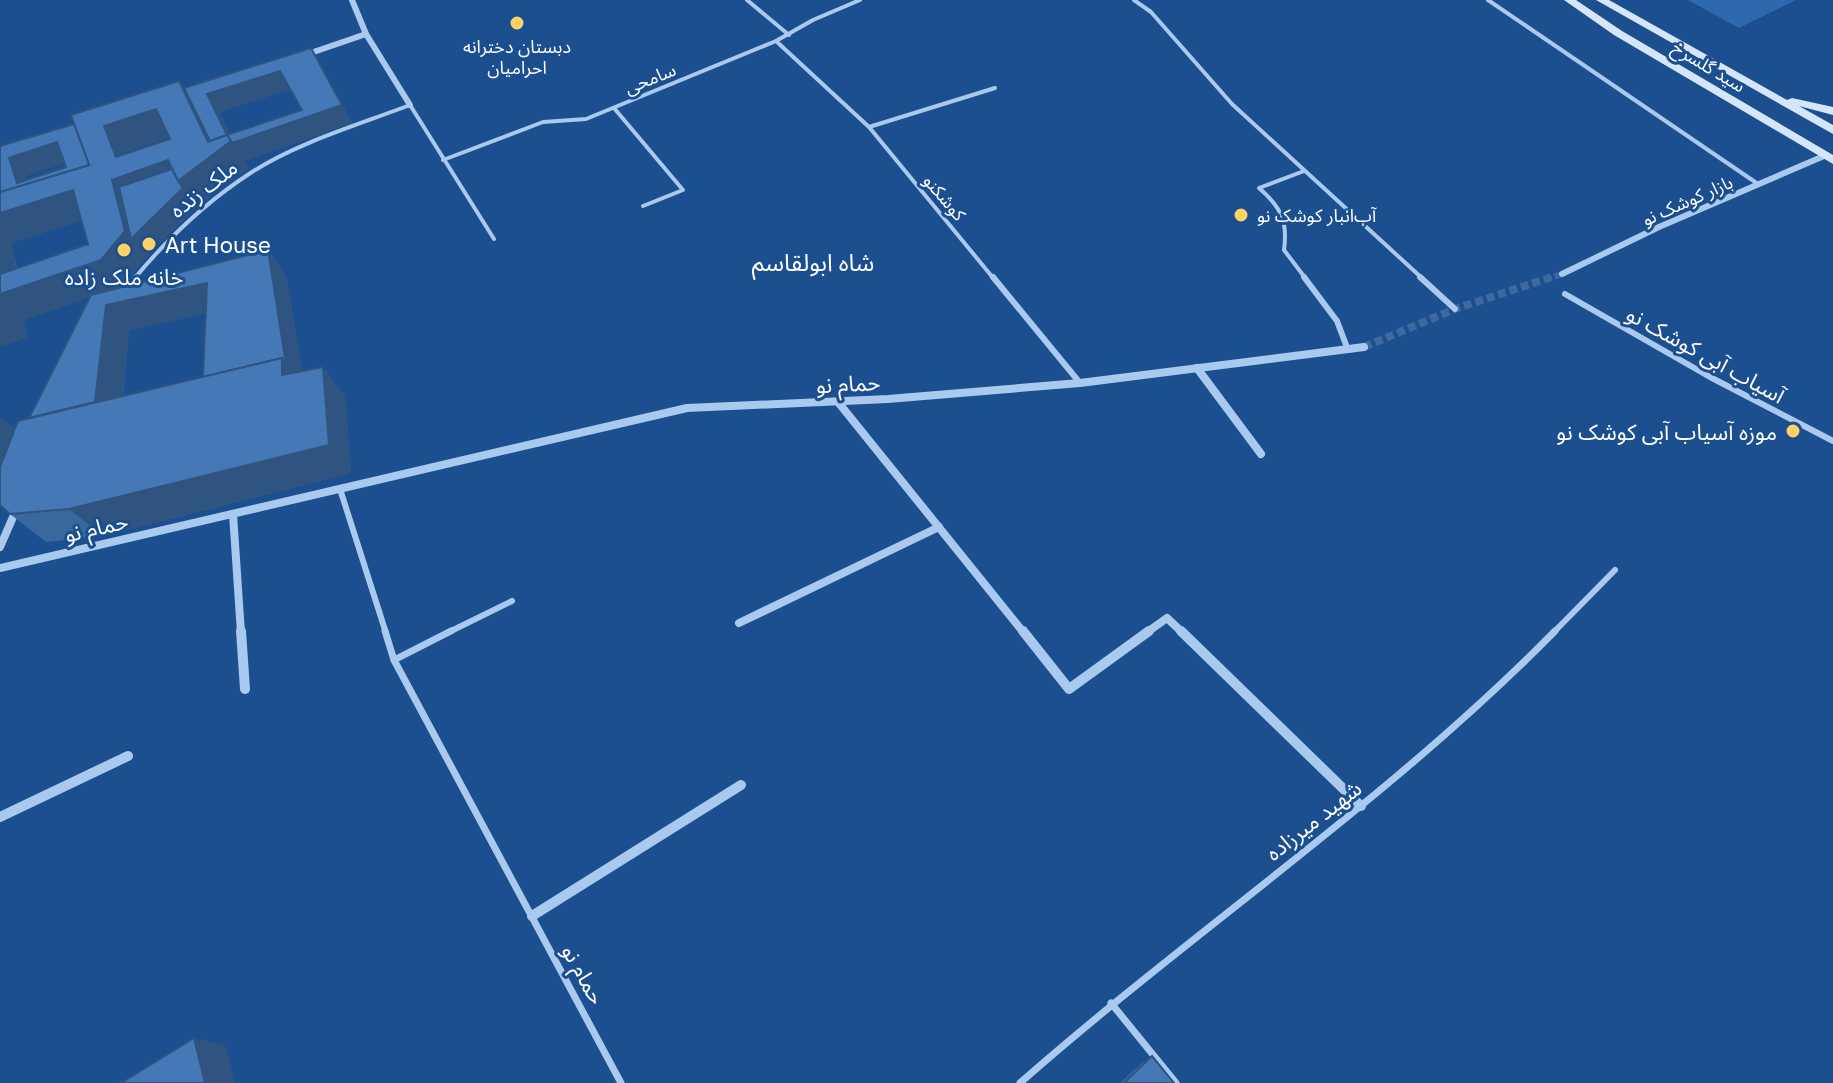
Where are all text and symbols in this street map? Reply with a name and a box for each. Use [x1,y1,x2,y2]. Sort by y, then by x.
marker: دبستان دخترانه احرامیان [508,14,526,32]
place label: دبستان دخترانه احرامیان [463,35,571,79]
street label: سید گلسرخ [1667,36,1750,99]
street label: سامحی [621,58,679,99]
street label: ملک زنده [164,153,243,224]
street label: کوشکنو [919,169,971,226]
street label: بازار کوشک نو [1638,170,1736,231]
place label: آب‌انبار کوشک نو [1257,204,1377,227]
marker: آب‌انبار کوشک نو [1232,206,1250,224]
place label: Art House [165,231,271,258]
marker: Art House [140,235,158,253]
marker: خانه ملک زاده [115,241,133,259]
district label: شاه ابولقاسم [752,247,874,280]
place label: خانه ملک زاده [65,263,183,291]
street label: آسیاب آبی کوشک نو [1622,299,1791,409]
street label: حمام نو [815,368,881,402]
place label: موزه آسیاب آبی کوشک نو [1556,418,1777,446]
marker: موزه آسیاب آبی کوشک نو [1784,422,1802,440]
street label: حمام نو [62,507,131,551]
street label: شهید میرزاده [1260,774,1367,867]
street label: حمام نو [553,939,611,1011]

